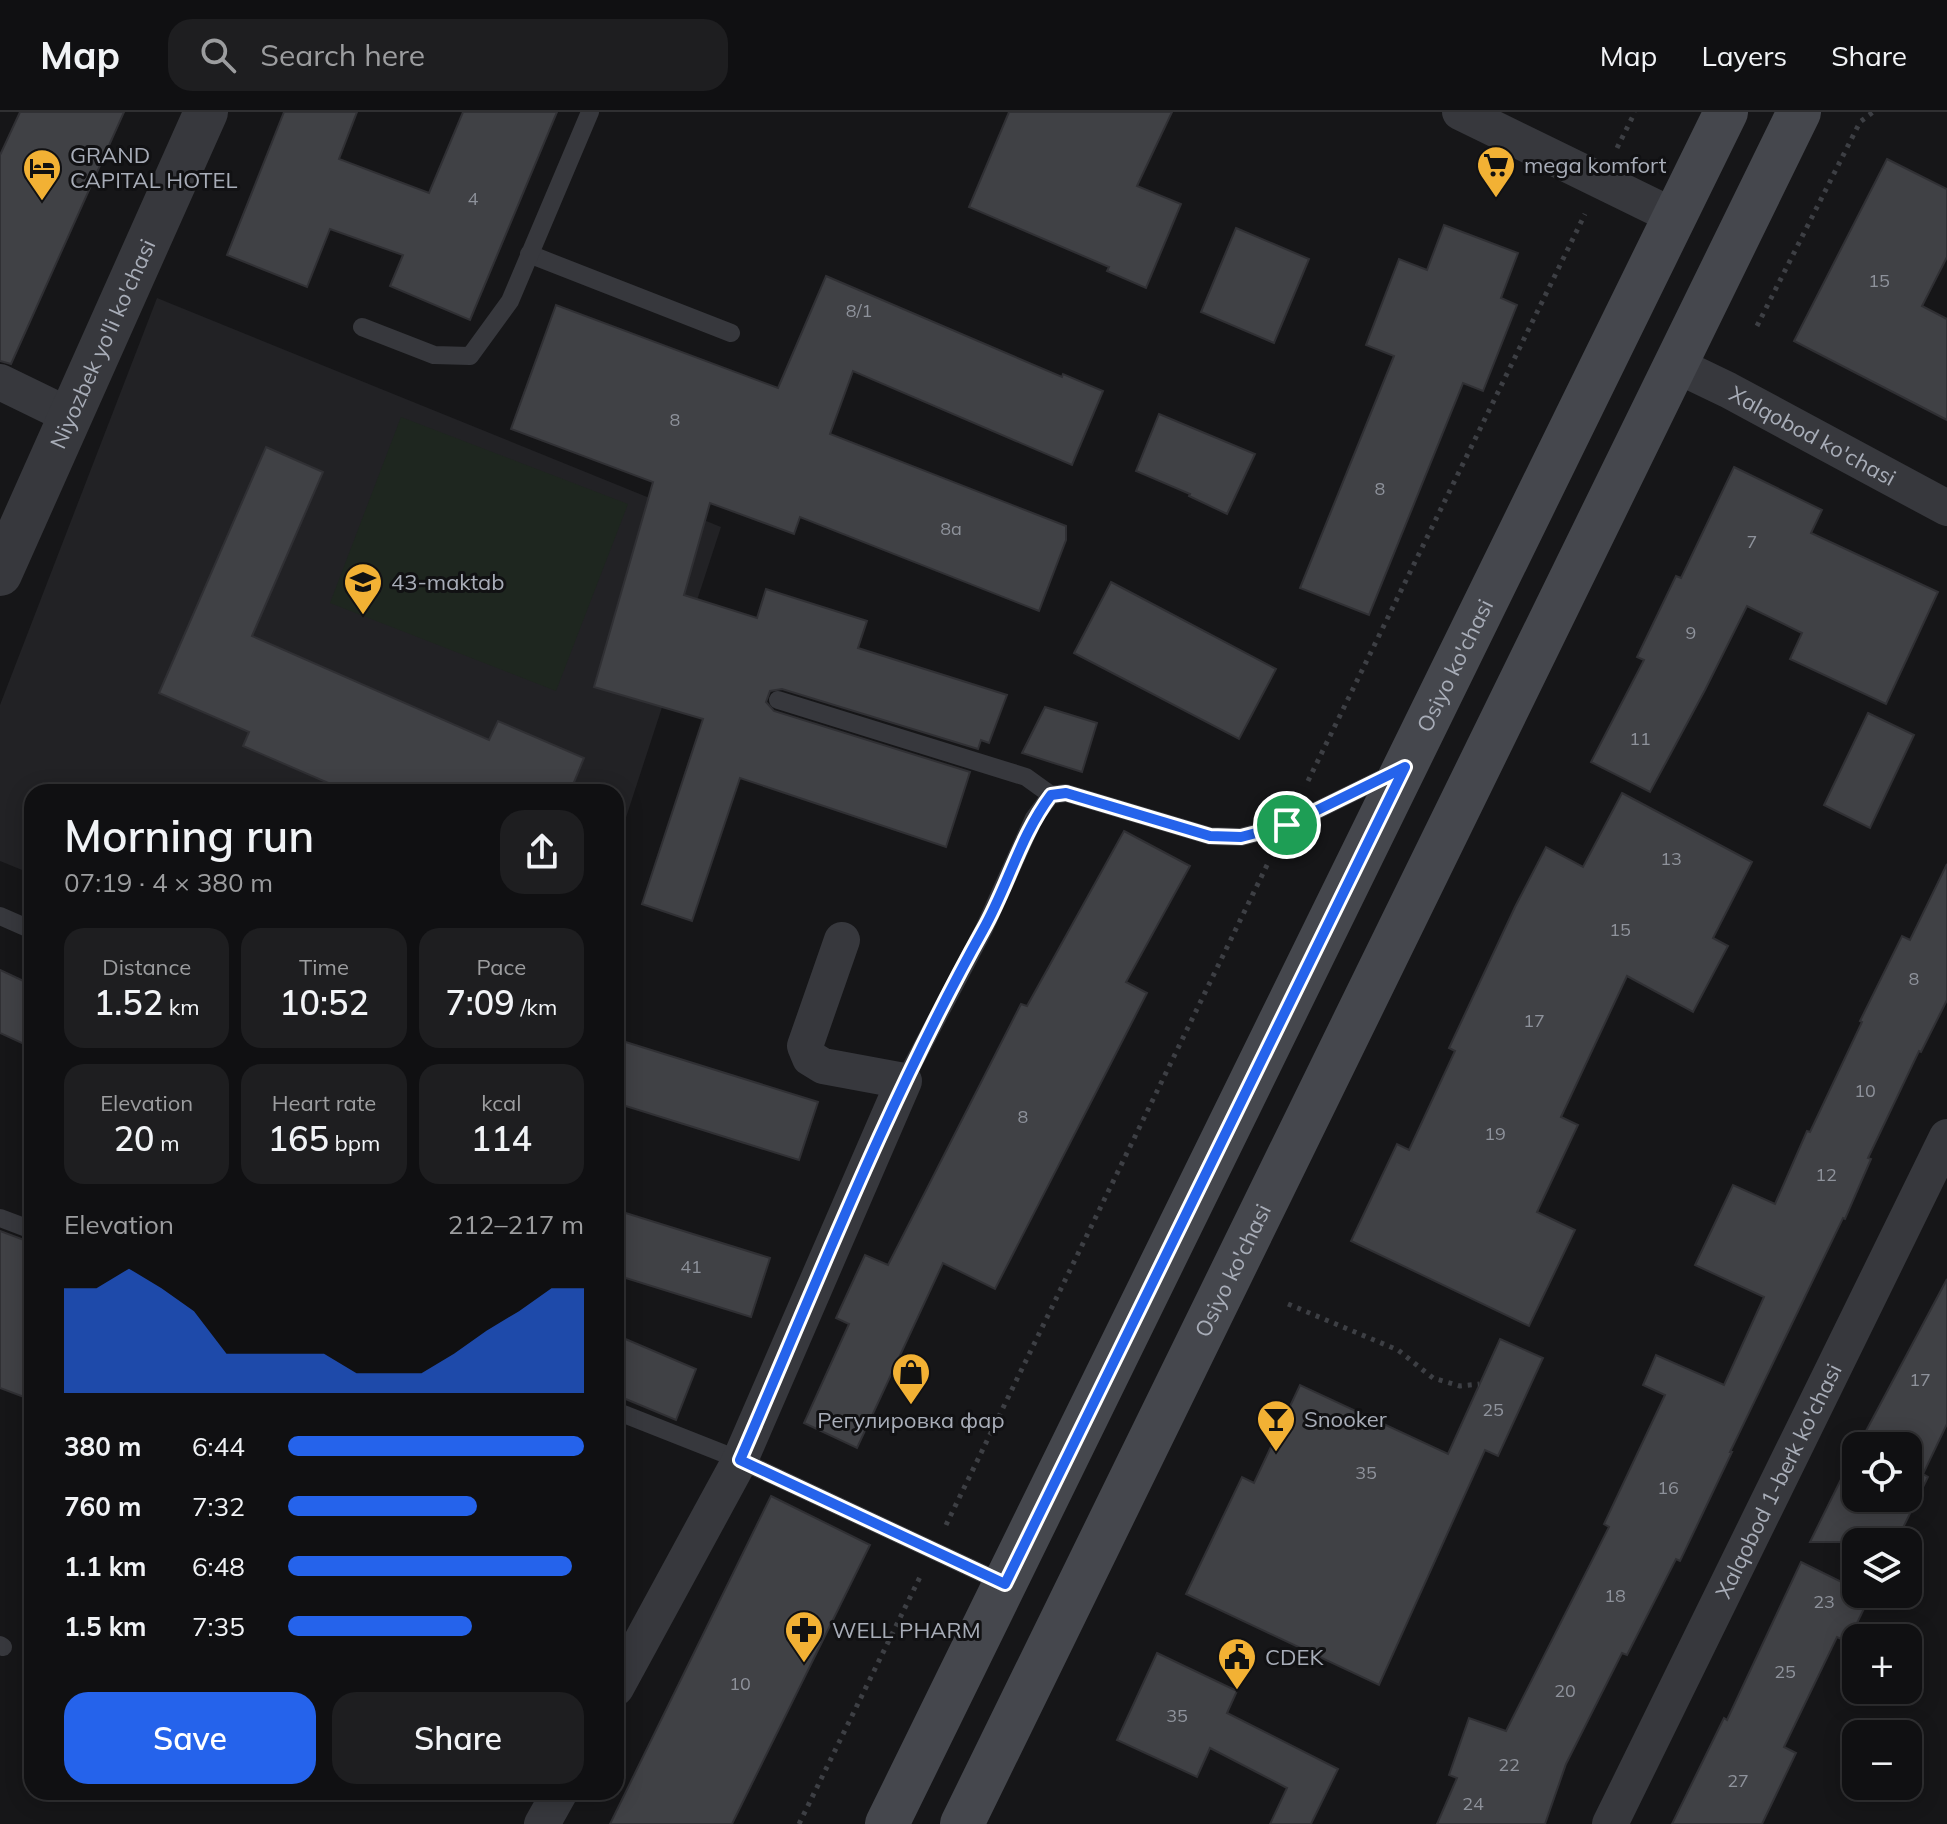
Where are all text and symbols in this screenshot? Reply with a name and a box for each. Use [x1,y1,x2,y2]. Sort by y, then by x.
search box [168,19,728,91]
text: Map [40,31,120,79]
icon: search [196,33,240,77]
text: Search here [260,36,425,74]
text: Map [1600,38,1657,73]
text: Layers [1701,38,1787,73]
text: Share [1831,38,1907,73]
place label: GRAND CAPITAL HOTEL [70,141,237,194]
supermarket icon: mega komfort [1475,144,1517,199]
hotel icon: GRAND CAPITAL HOTEL [21,147,63,202]
place label: mega komfort [1524,151,1667,179]
house number: 4 [468,187,479,210]
street label: Niyozbek yo'li ko'chasi [44,235,161,453]
house number: 15 [1868,269,1890,292]
house number: 8/1 [846,299,872,322]
street label: Xalqobod ko'chasi [1725,379,1901,492]
house number: 8 [670,408,680,431]
house number: 8 [1375,477,1385,500]
house number: 8a [940,517,962,540]
house number: 7 [1747,530,1757,553]
school or university icon: 43-maktab [342,561,384,616]
place label: 43-maktab [391,568,505,596]
street label: Osiyo ko'chasi [1410,595,1499,737]
house number: 9 [1686,621,1696,644]
house number: 11 [1629,727,1651,750]
pin [1253,791,1321,859]
icon: arrive [1265,803,1309,847]
text: Morning run [64,808,314,863]
button: share [500,810,584,894]
house number: 13 [1660,847,1682,870]
text: 07:19 · 4 × 380 m [64,866,273,899]
house number: 15 [1609,918,1631,941]
text: Distance [102,953,191,981]
text: Time [299,953,349,981]
text: Pace [477,953,526,981]
house number: 8 [1909,967,1919,990]
text: 1.52 [94,981,163,1024]
text: 10:52 [279,981,369,1024]
text: 7:09 [445,981,515,1024]
text: km [163,993,199,1021]
text: /km [515,993,557,1021]
house number: 17 [1523,1009,1545,1032]
house number: 10 [1854,1079,1876,1102]
text: Elevation [100,1089,193,1117]
text: Heart rate [272,1089,376,1117]
text: kcal [481,1089,521,1117]
house number: 8 [1018,1105,1028,1128]
text: 20 [114,1117,155,1160]
text: 165 [268,1117,329,1160]
text: 114 [471,1117,532,1160]
house number: 19 [1484,1122,1506,1145]
text: m [155,1129,180,1157]
text: bpm [329,1129,380,1157]
house number: 12 [1815,1163,1837,1186]
street label: Osiyo ko'chasi [1188,1199,1277,1342]
text: Elevation [64,1208,174,1241]
text: 212–217 m [448,1208,584,1241]
house number: 41 [680,1255,702,1278]
shop icon: Регулировка фар [890,1351,932,1406]
street label: Xalqobod 1-berk ko'chasi [1709,1359,1848,1603]
house number: 17 [1909,1368,1931,1391]
bar icon: Snooker [1255,1398,1297,1453]
house number: 25 [1482,1398,1504,1421]
place label: Snooker [1304,1405,1387,1433]
place label: Регулировка фар [817,1406,1005,1434]
text: 380 m [64,1430,141,1463]
text: 6:44 [192,1430,245,1463]
map controls [1842,1432,1922,1800]
button: locate [1842,1432,1922,1512]
house number: 35 [1355,1461,1377,1484]
house number: 16 [1657,1476,1679,1499]
text: 760 m [64,1490,141,1523]
text: 7:32 [192,1490,245,1523]
button: layers [1842,1528,1922,1608]
text: 1.1 km [64,1550,147,1583]
text: 6:48 [192,1550,245,1583]
house number: 18 [1604,1584,1626,1607]
house number: 23 [1813,1590,1835,1613]
pharmacy icon: WELL PHARM [783,1609,825,1664]
text: 1.5 km [64,1610,147,1643]
text: 7:35 [192,1610,245,1643]
place label: WELL PHARM [832,1616,981,1644]
button: + [1842,1624,1922,1704]
public building icon: CDEK [1216,1636,1258,1691]
place label: CDEK [1265,1643,1324,1671]
house number: 25 [1774,1660,1796,1683]
house number: 10 [729,1672,751,1695]
house number: 20 [1554,1679,1576,1702]
button: Save [64,1692,316,1784]
button: Share [332,1692,584,1784]
house number: 35 [1166,1704,1188,1727]
button: − [1842,1720,1922,1800]
house number: 22 [1498,1753,1520,1776]
house number: 27 [1727,1769,1749,1792]
house number: 24 [1462,1792,1484,1815]

